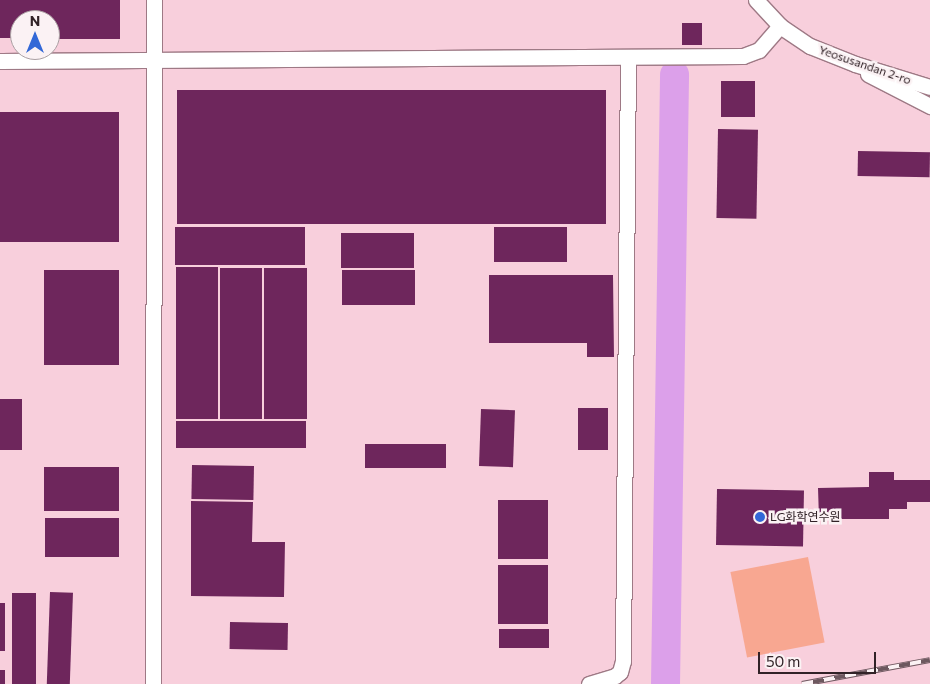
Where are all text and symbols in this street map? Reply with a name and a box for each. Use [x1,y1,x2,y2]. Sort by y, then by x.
north arrow [10,10,60,60]
text: N [30,12,40,29]
street label: Yeosusandan 2-ro [817,42,913,88]
place label: LG화학연수원 [770,510,841,524]
marker: LG화학연수원 [754,511,766,523]
scale bar [760,642,878,674]
text: 50 m [766,652,800,670]

